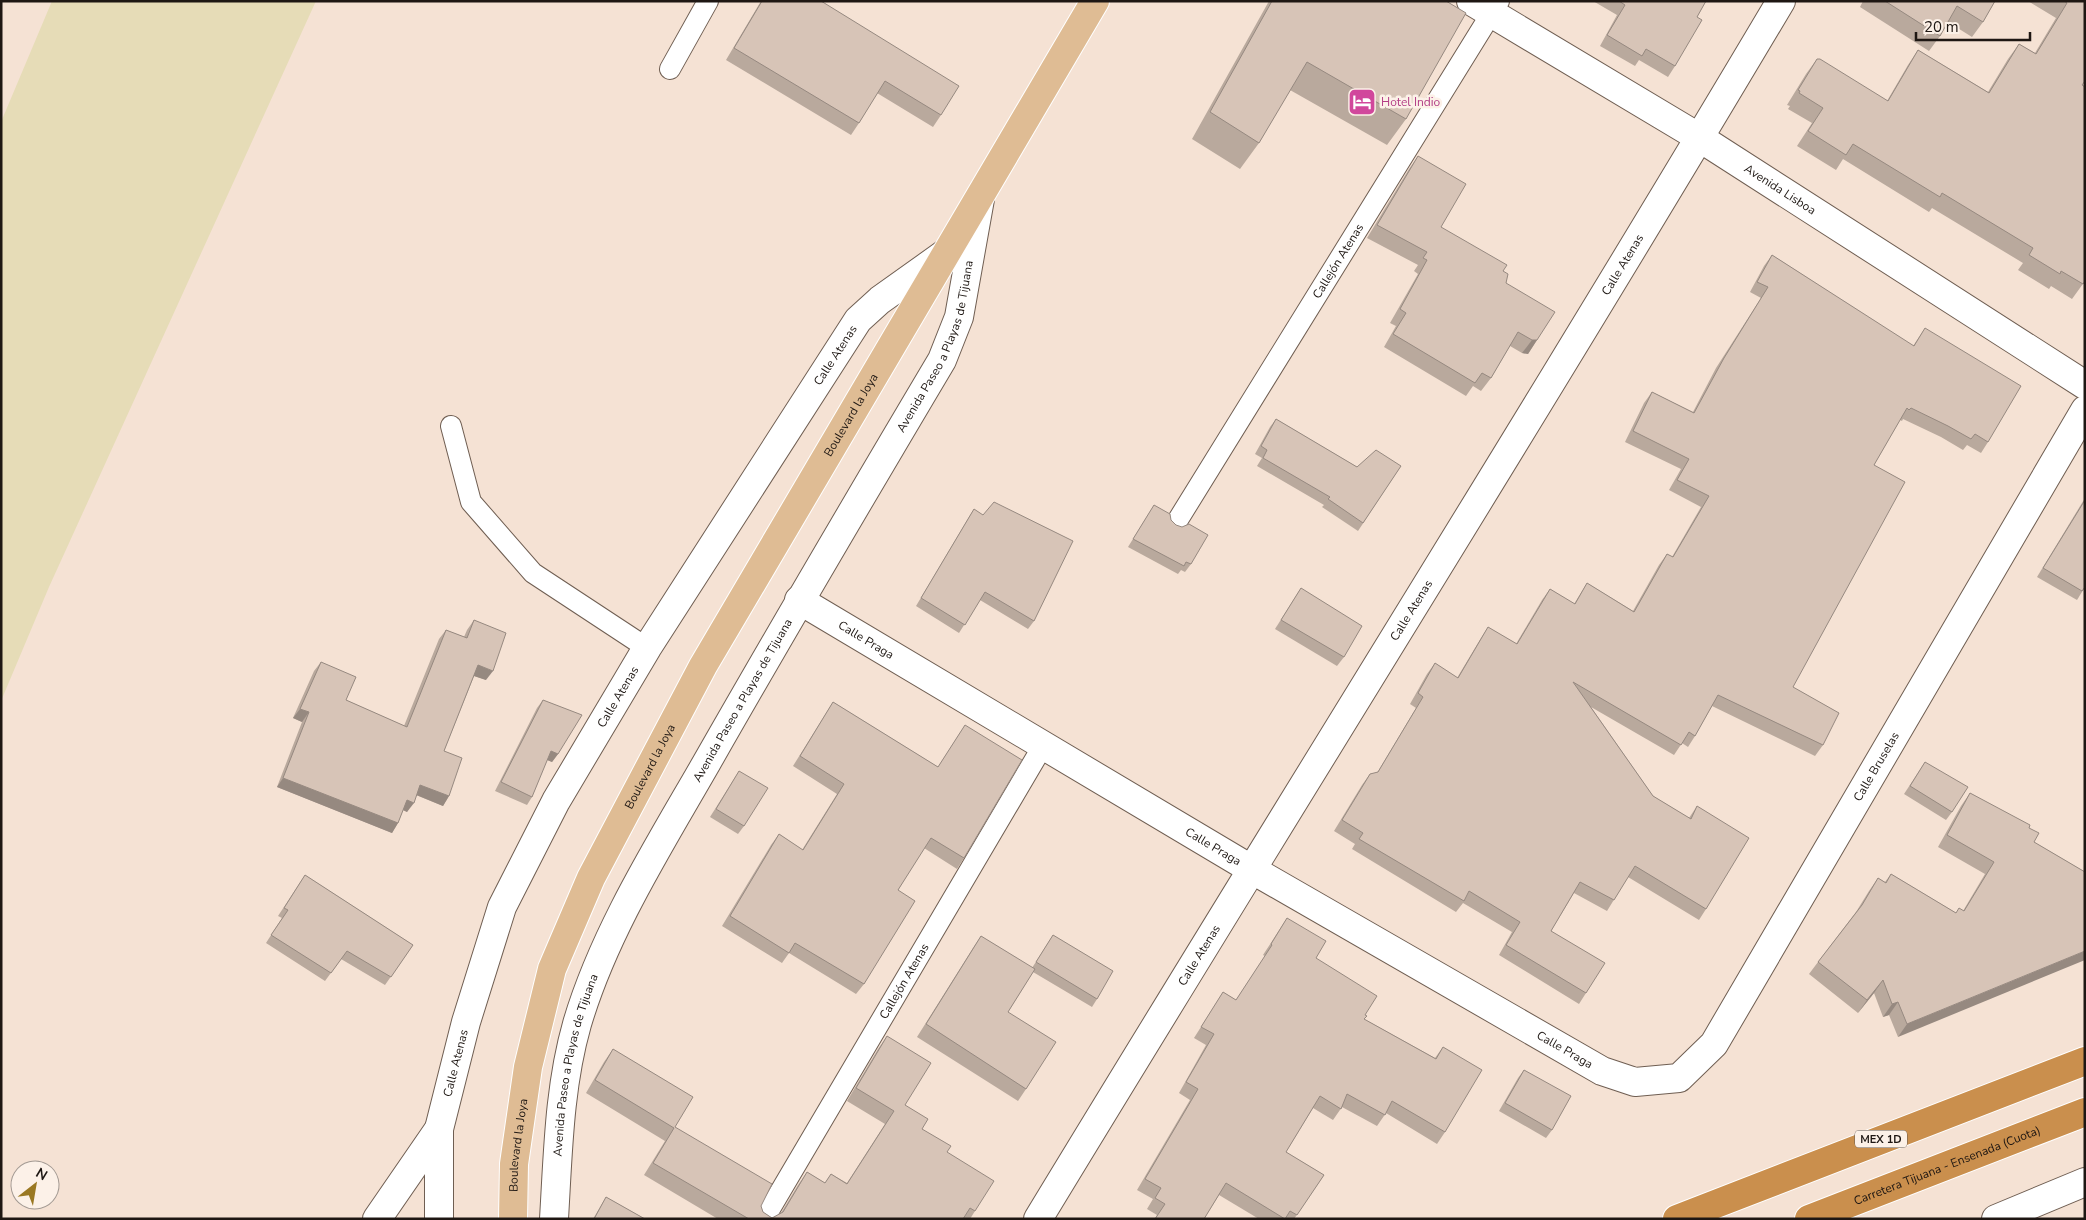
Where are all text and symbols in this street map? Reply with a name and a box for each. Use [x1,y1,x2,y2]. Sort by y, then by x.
scale bar [1916,10,2030,42]
text: 20 m [1924,17,1959,37]
hotel icon: Hotel Indio [1347,87,1377,117]
place label: Hotel Indio [1381,94,1441,110]
street label: Avenida Lisboa [1741,160,1819,218]
street label: Callejón Atenas [1309,220,1367,302]
street label: Calle Atenas [1598,231,1647,298]
street label: Avenida Paseo a Playas de Tijuana [893,259,977,435]
street label: Calle Atenas [810,322,861,389]
street label: Boulevard la Joya [820,370,882,460]
street label: Calle Atenas [1386,577,1436,644]
street label: Avenida Paseo a Playas de Tijuana [689,616,796,785]
street label: Calle Praga [835,617,897,663]
street label: Calle Atenas [593,663,643,731]
street label: Boulevard la Joya [621,721,679,812]
street label: Calle Bruselas [1850,729,1903,804]
street label: Calle Praga [1182,824,1244,869]
street label: Calle Atenas [1174,922,1224,989]
street label: Callejón Atenas [876,940,933,1022]
street label: Avenida Paseo a Playas de Tijuana [550,972,602,1157]
street label: Calle Atenas [439,1027,472,1098]
street label: Calle Praga [1534,1027,1596,1072]
street label: Boulevard la Joya [505,1098,531,1192]
street label: Carretera Tijuana - Ensenada (Cuota) [1851,1122,2043,1209]
road number: MEX 1D [1855,1130,1907,1148]
north arrow [10,1160,60,1210]
text: N [32,1163,51,1185]

